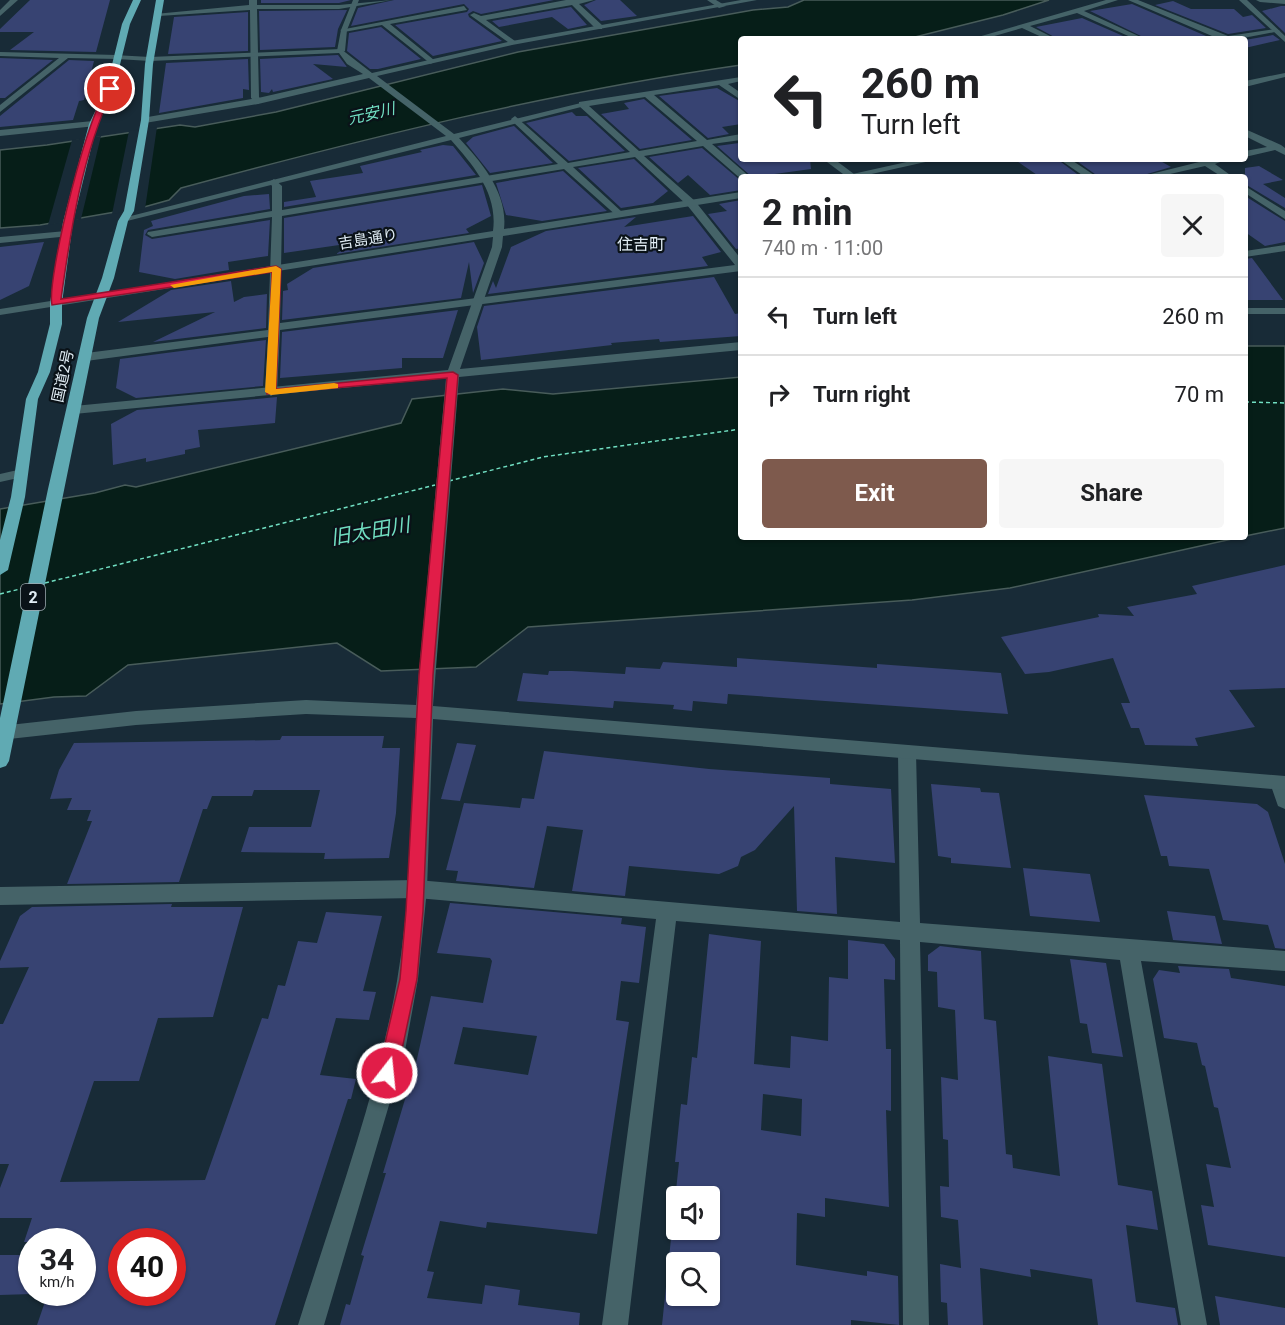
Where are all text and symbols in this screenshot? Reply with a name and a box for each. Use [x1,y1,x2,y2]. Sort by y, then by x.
text: 260 m [861,59,980,108]
icon: left [762,60,840,138]
pin [84,63,135,114]
icon: arrive [93,72,126,105]
water label: 元安川 [346,98,399,128]
text: Turn left [861,109,961,141]
text: 2 min [762,192,853,234]
button: close [1161,194,1224,257]
street label: 吉島通り [337,225,399,253]
district label: 住吉町 [617,235,665,254]
text: 740 m · 11:00 [762,236,883,260]
icon: left [762,300,795,333]
text: Turn left [813,304,897,329]
text: 260 m [1162,304,1224,329]
street label: 国道2号 [49,348,77,404]
icon: right [762,378,795,411]
text: Turn right [813,382,910,407]
text: 70 m [1175,382,1224,407]
button: Exit [762,459,987,528]
button: Share [999,459,1224,528]
water label: 旧太田川 [329,512,413,550]
road number: 2 [21,584,45,610]
position arrow [355,1041,419,1105]
map controls [666,1186,720,1306]
button: sound [666,1186,720,1240]
speed limit sign: 40 [108,1228,186,1306]
text: 34 [40,1242,74,1277]
button: search [666,1252,720,1306]
text: km/h [39,1273,75,1291]

